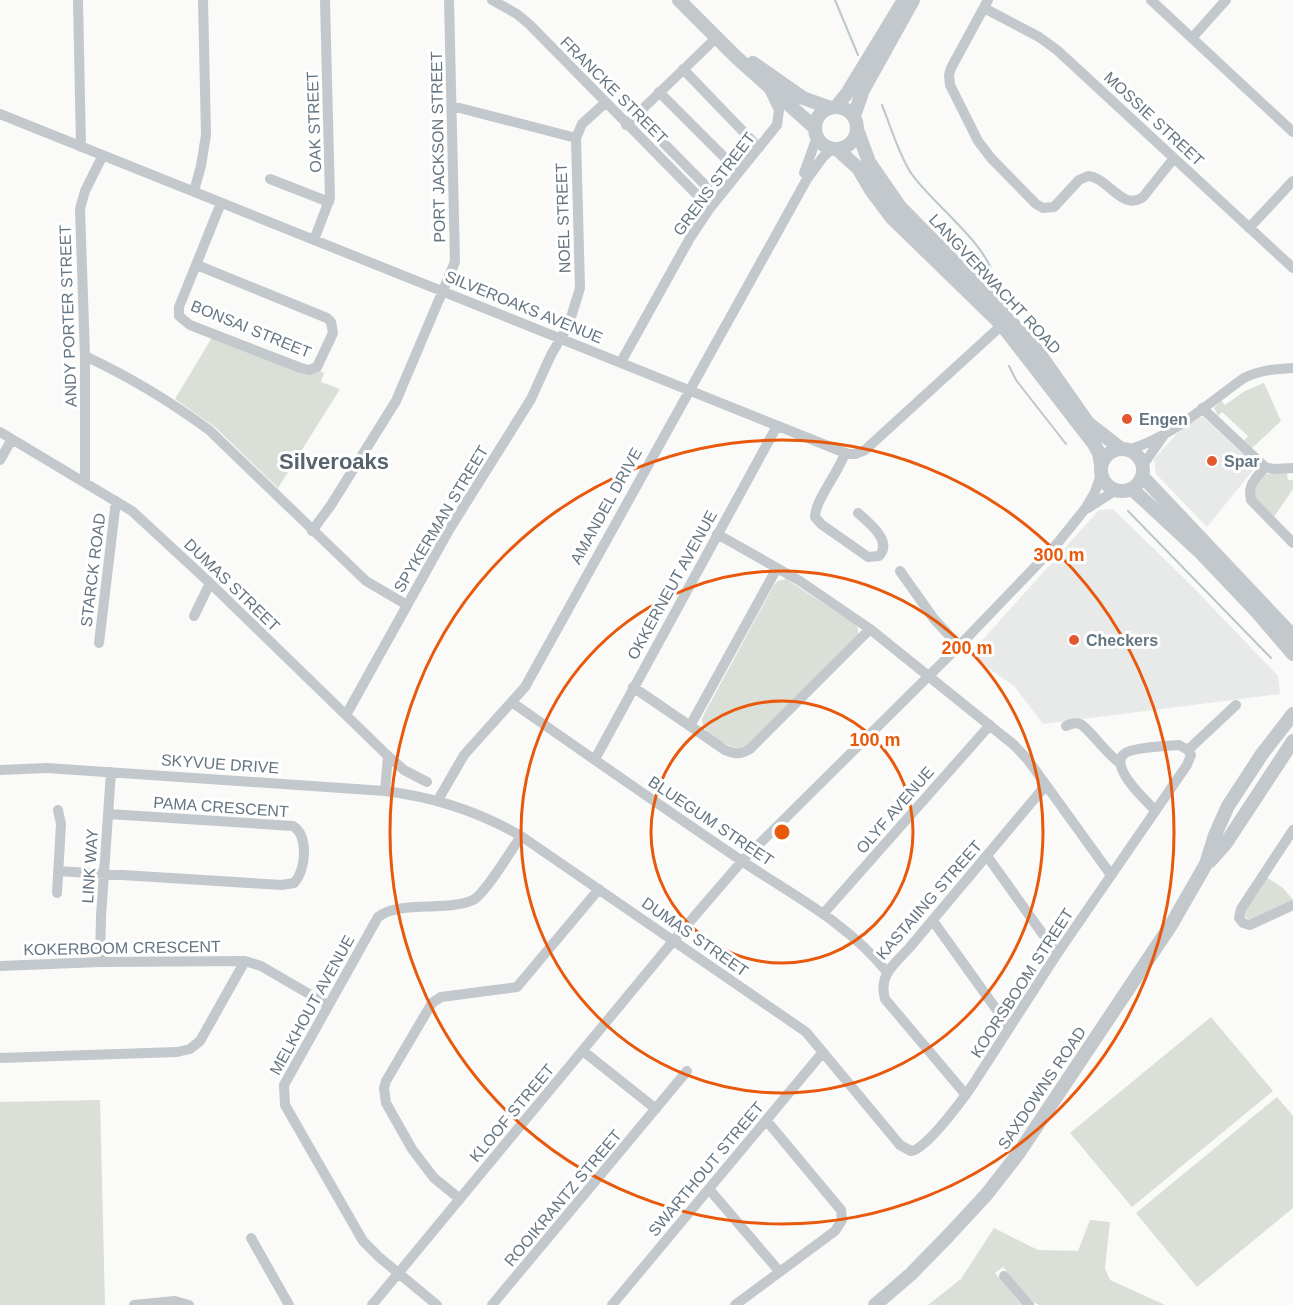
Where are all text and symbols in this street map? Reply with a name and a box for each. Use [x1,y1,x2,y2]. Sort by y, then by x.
street label: FRANCKE STREET [557,33,671,147]
street label: PORT JACKSON STREET [428,51,448,243]
street label: MOSSIE STREET [1101,69,1207,170]
street label: OAK STREET [304,71,324,173]
street label: GRENS STREET [670,129,758,239]
street label: NOEL STREET [553,162,573,274]
street label: LANGVERWACHT ROAD [926,211,1064,357]
street label: ANDY PORTER STREET [56,224,80,408]
street label: SILVEROAKS AVENUE [443,268,605,346]
street label: BONSAI STREET [188,297,314,361]
place label: Engen [1139,411,1188,428]
marker: Engen [1120,412,1134,426]
street label: SPYKERMAN STREET [390,442,492,595]
street label: AMANDEL DRIVE [567,445,645,567]
district label: Silveroaks [279,449,389,474]
place label: Spar [1224,453,1260,470]
marker: Spar [1205,454,1219,468]
street label: OKKERNEUT AVENUE [624,508,720,662]
street label: STARCK ROAD [78,512,108,628]
street label: DUMAS STREET [181,535,283,635]
text: 300 m [1033,545,1085,565]
place label: Checkers [1086,632,1158,649]
marker: Checkers [1067,633,1081,647]
text: 200 m [941,638,993,658]
text: 100 m [849,730,901,750]
street label: SKYVUE DRIVE [160,751,280,777]
street label: OLYF AVENUE [853,763,937,857]
street label: BLUEGUM STREET [645,773,777,869]
street label: PAMA CRESCENT [153,794,290,820]
centre of rings [772,822,792,842]
street label: LINK WAY [79,828,101,904]
street label: KASTAIING STREET [873,837,985,963]
street label: DUMAS STREET [639,894,751,980]
street label: KOORSBOOM STREET [967,905,1077,1061]
street label: MELKHOUT AVENUE [267,932,357,1078]
street label: KOKERBOOM CRESCENT [23,938,221,958]
street label: SAXDOWNS ROAD [995,1024,1089,1152]
street label: KLOOF STREET [466,1061,558,1165]
street label: SWARTHOUT STREET [645,1098,767,1239]
street label: ROOIKRANTZ STREET [501,1126,625,1270]

